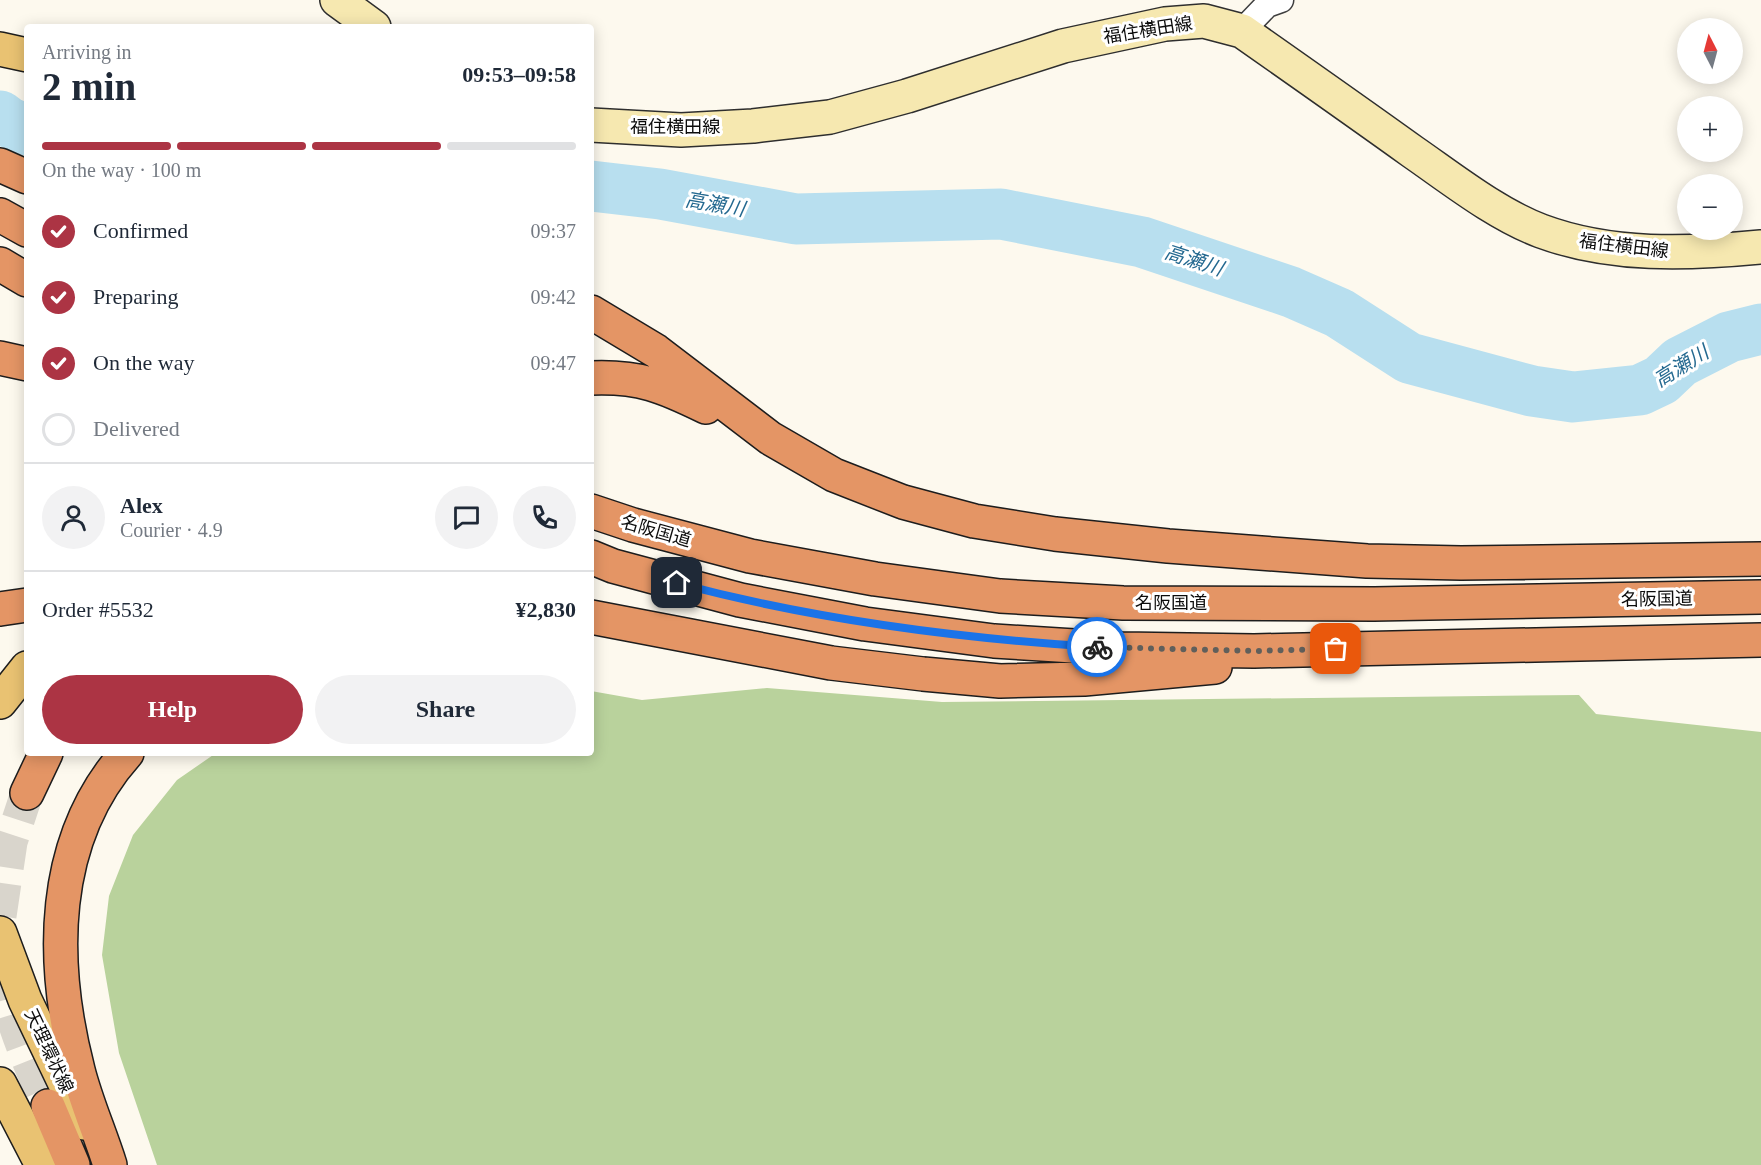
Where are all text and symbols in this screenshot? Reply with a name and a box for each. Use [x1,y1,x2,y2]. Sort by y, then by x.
street label: 福住横田線 [1102,13,1194,47]
north arrow [1677,18,1743,84]
map controls [1677,18,1743,240]
text: Arriving in [42,41,131,63]
text: 09:53–09:58 [462,62,576,87]
text: 2 min [42,65,136,108]
button: + [1677,96,1743,162]
street label: 福住横田線 [630,117,720,137]
text: On the way · 100 m [42,159,201,181]
button: − [1677,174,1743,240]
water label: 高瀬川 [684,188,748,220]
icon: check [42,215,75,248]
text: Confirmed [93,218,188,243]
text: 09:37 [530,220,576,242]
street label: 福住横田線 [1578,231,1670,261]
water label: 高瀬川 [1162,240,1228,280]
icon: check [42,281,75,314]
text: Preparing [93,284,179,309]
text: 09:42 [530,286,576,308]
water label: 高瀬川 [1650,340,1714,391]
icon: check [42,347,75,380]
text: On the way [93,350,194,375]
text: 09:47 [530,352,576,374]
text: Delivered [93,416,180,441]
button: person [42,486,105,549]
button: chat [435,486,498,549]
button: phone [513,486,576,549]
text: Alex [120,493,163,518]
street label: 名阪国道 [619,511,693,551]
text: Courier · 4.9 [120,519,223,541]
pin [651,557,702,608]
icon: home [660,566,693,599]
street label: 名阪国道 [1621,588,1693,610]
street label: 名阪国道 [1135,593,1207,613]
text: Order #5532 [42,597,154,622]
text: ¥2,830 [516,597,576,622]
courier [1067,617,1127,677]
pin [1310,623,1361,674]
icon: bike [1081,631,1114,664]
icon: bag [1319,632,1352,665]
button: Help [42,675,303,744]
button: Share [315,675,576,744]
street label: 天理環状線 [21,1006,77,1096]

